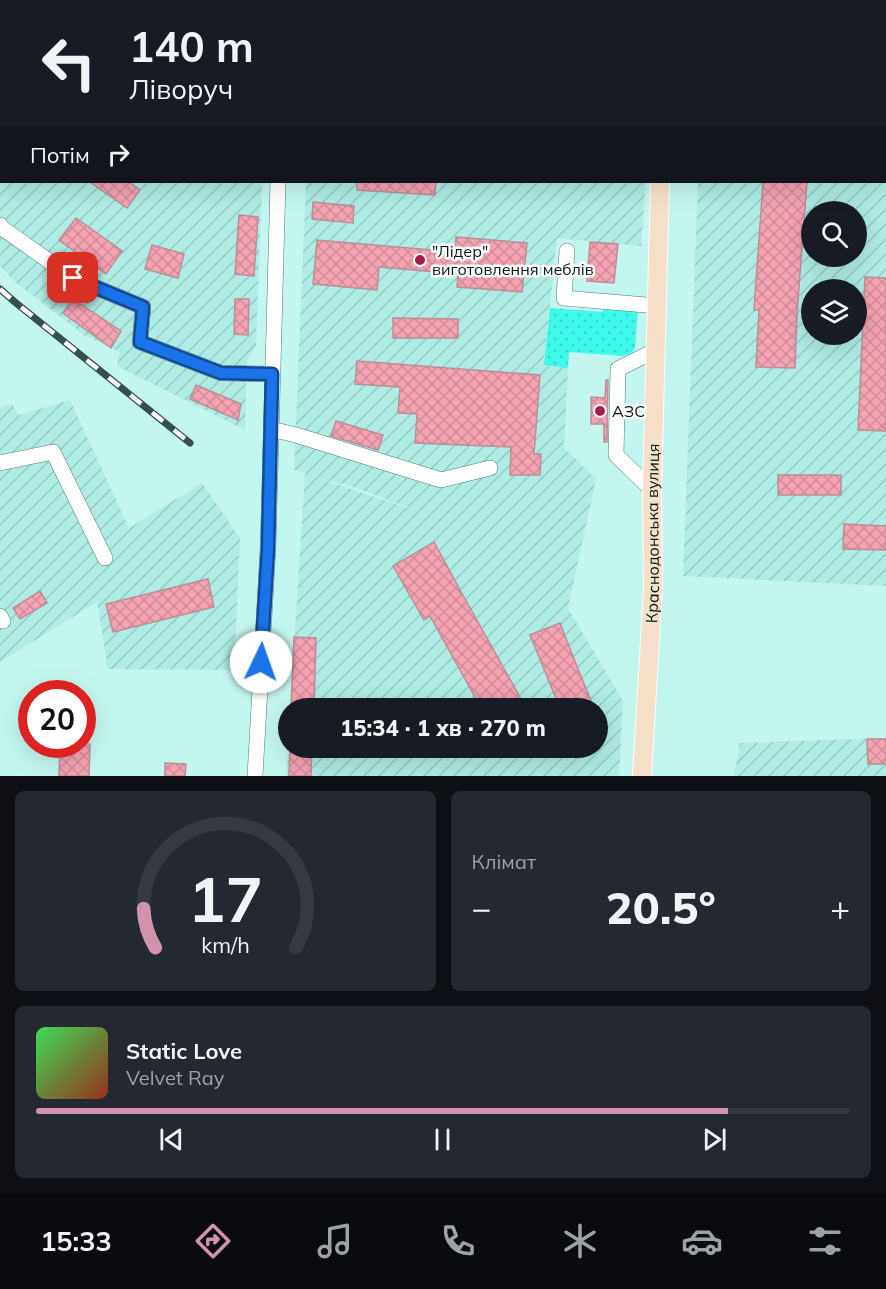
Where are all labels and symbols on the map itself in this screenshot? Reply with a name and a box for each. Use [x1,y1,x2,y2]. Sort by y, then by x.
place label: "Лідер" виготовлення меблів [432,241,594,279]
pin [47,252,98,303]
marker: "Лідер" виготовлення меблів [413,253,427,267]
place label: АЗС [612,401,645,421]
marker: АЗС [593,404,607,418]
street label: Краснодонська вулиця [641,443,663,624]
position arrow [229,630,293,694]
speed limit sign: 20 [18,680,96,758]

